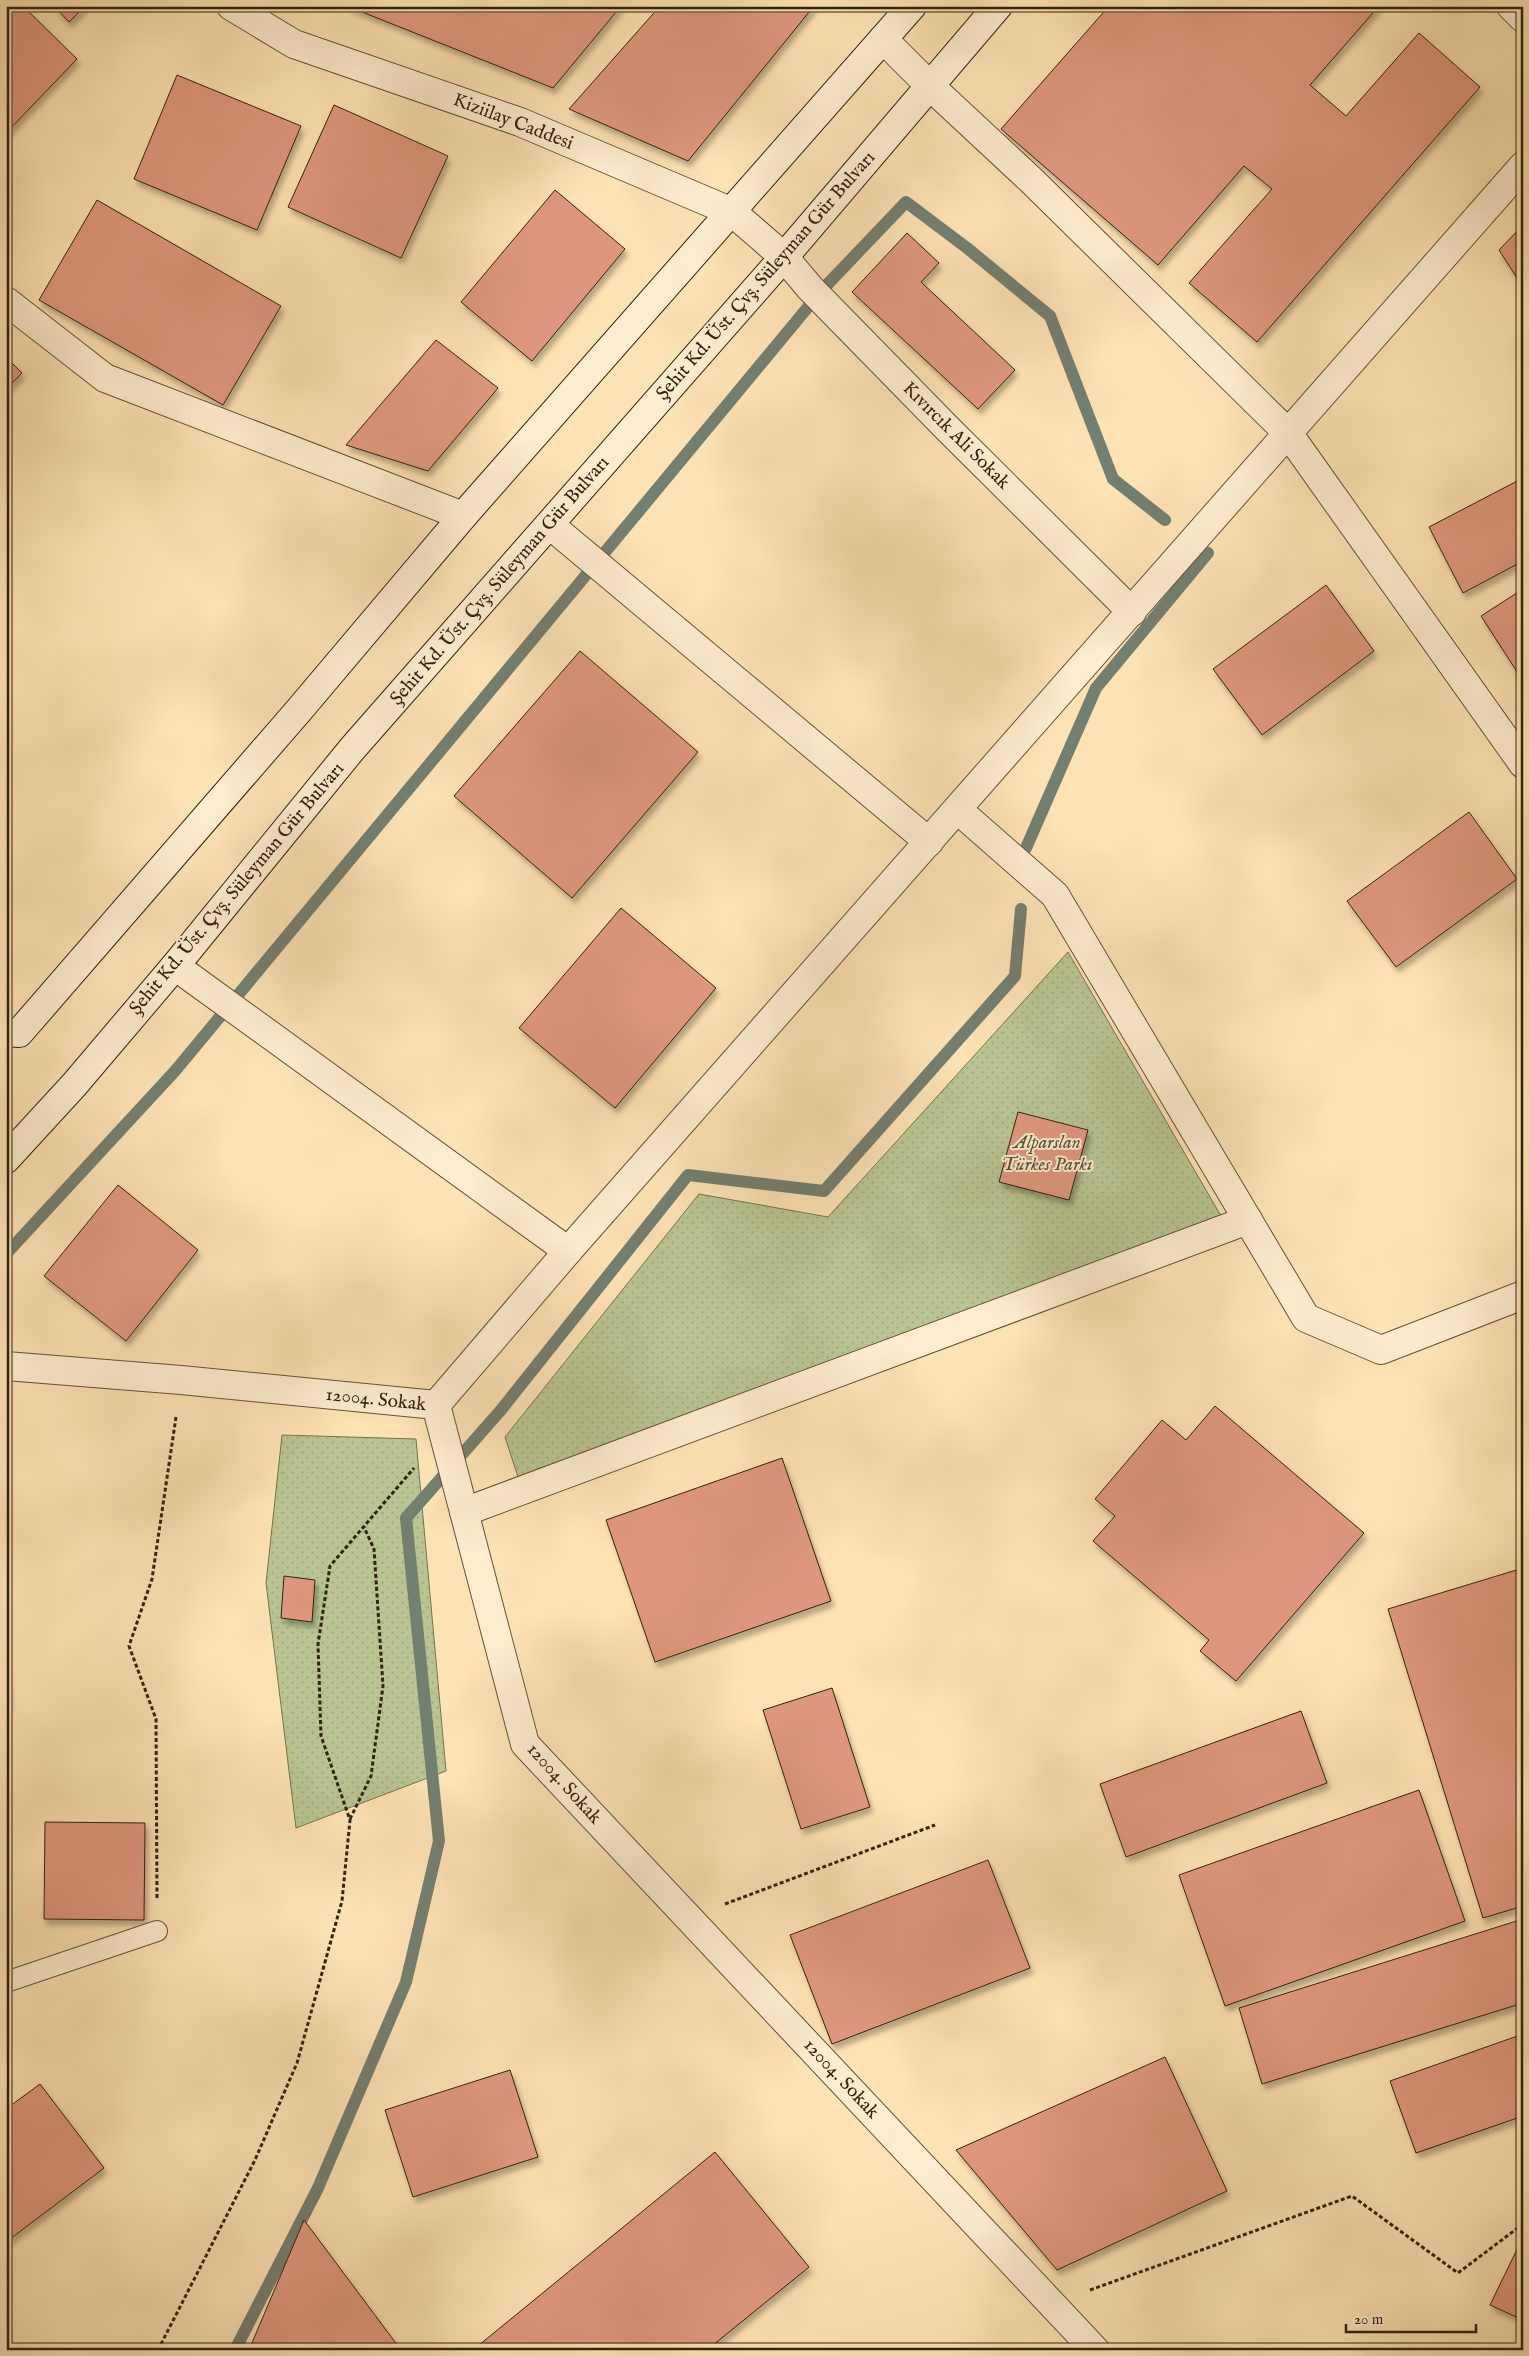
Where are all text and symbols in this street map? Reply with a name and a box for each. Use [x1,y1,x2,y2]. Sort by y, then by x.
street label: Kiziilay Caddesi [449,88,577,156]
street label: Şehit Kd. Üst. Çvş. Süleyman Gür Bulvarı [651,146,881,406]
street label: Kıvırcık Ali Sokak [897,377,1015,495]
street label: Şehit Kd. Üst. Çvş. Süleyman Gür Bulvarı [385,451,615,711]
street label: Şehit Kd. Üst. Çvş. Süleyman Gür Bulvarı [124,758,350,1020]
park label: Alparslan Türkes Parkı [1001,1131,1093,1177]
street label: 12004. Sokak [324,1383,428,1417]
street label: 12004. Sokak [521,1738,607,1830]
street label: 12004. Sokak [798,2034,885,2125]
scale bar [1346,2301,1476,2333]
text: 20 m [1354,2310,1384,2329]

